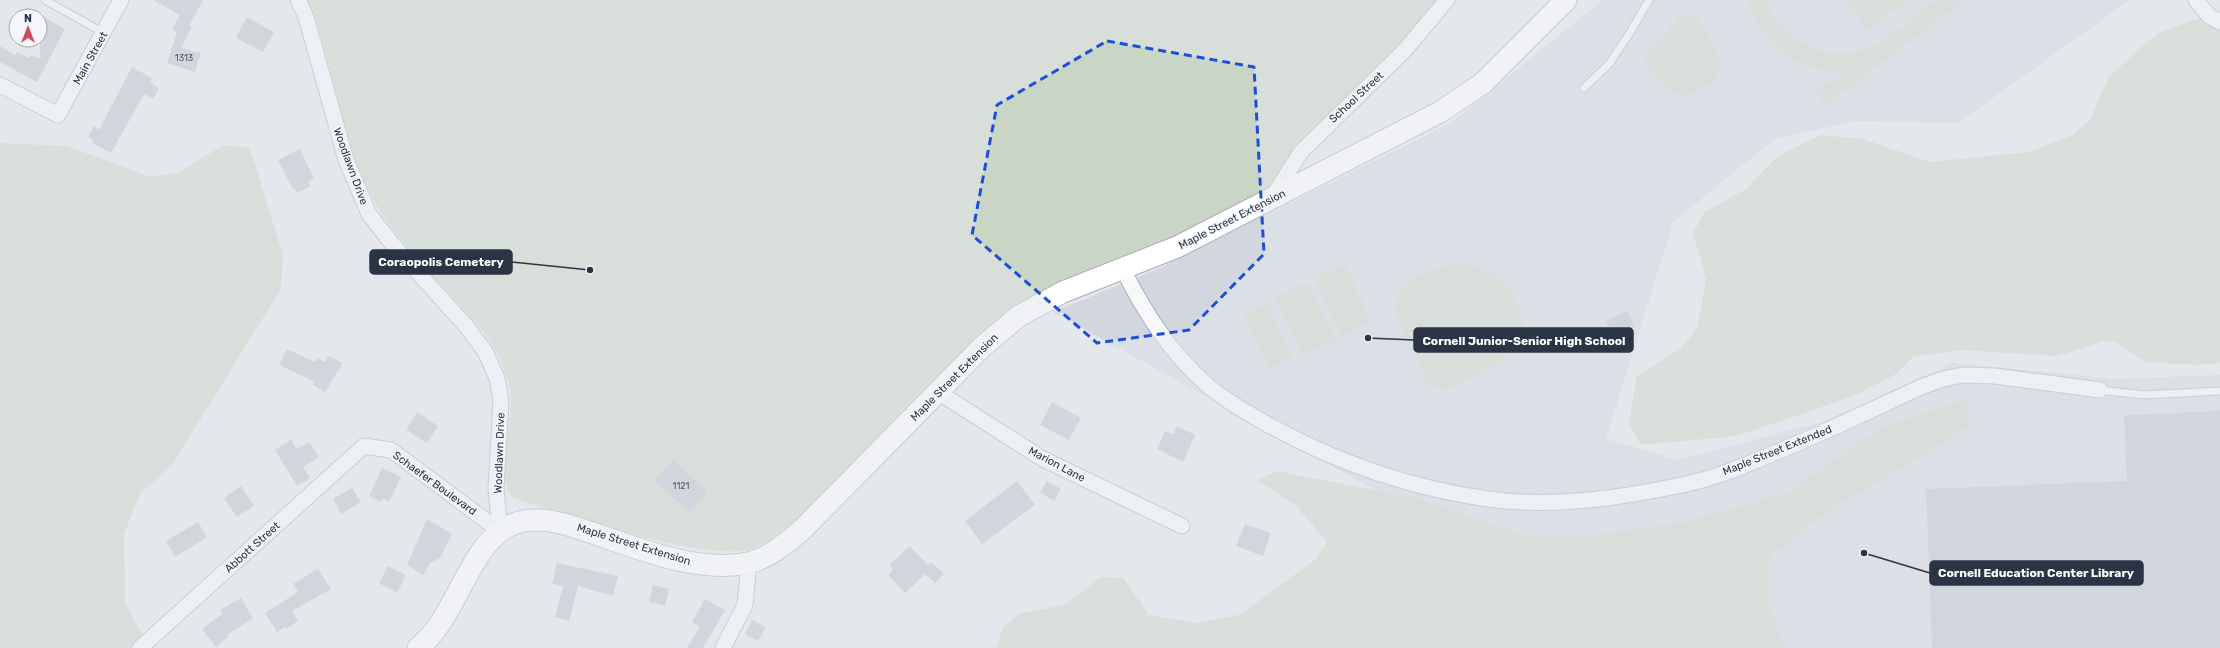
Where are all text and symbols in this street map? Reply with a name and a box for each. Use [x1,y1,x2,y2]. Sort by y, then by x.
north arrow [8,8,48,48]
text: N [24,12,32,25]
street label: Main Street [71,29,111,87]
house number: 1313 [175,53,193,63]
street label: School Street [1327,68,1387,126]
street label: Woodlawn Drive [331,126,371,207]
street label: Maple Street Extension [1177,187,1288,252]
callout: Coraopolis Cemetery [370,250,512,274]
text: Coraopolis Cemetery [378,255,504,269]
callout: Cornell Junior-Senior High School [1414,328,1633,352]
street label: Maple Street Extension [908,331,1001,424]
text: Cornell Junior-Senior High School [1422,334,1626,348]
street label: Woodlawn Drive [492,412,507,494]
street label: Maple Street Extended [1721,423,1834,478]
street label: Marion Lane [1026,444,1087,485]
street label: Schaefer Boulevard [390,449,479,518]
house number: 1121 [673,481,690,491]
street label: Abbott Street [222,519,283,576]
street label: Maple Street Extension [575,521,692,568]
callout: Cornell Education Center Library [1930,561,2143,585]
text: Cornell Education Center Library [1938,566,2134,580]

